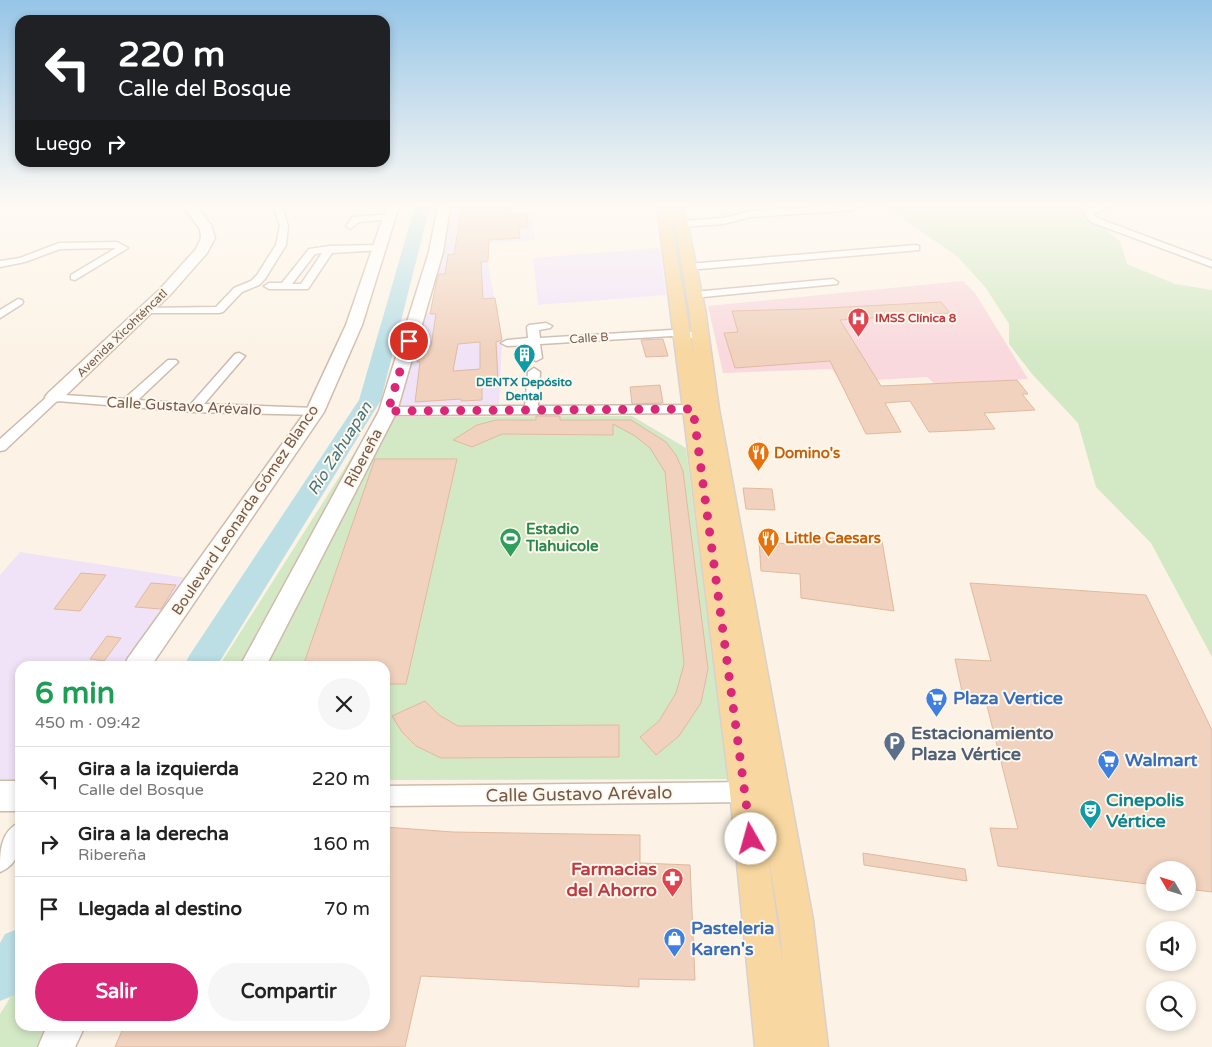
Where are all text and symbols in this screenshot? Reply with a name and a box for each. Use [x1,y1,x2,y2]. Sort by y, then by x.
text: 220 m [118,34,225,76]
icon: left [35,35,100,100]
text: Calle del Bosque [118,76,291,102]
icon: right [102,130,130,158]
text: Luego [35,133,92,155]
street label: Avenida Xicohténcatl [74,286,170,380]
hospital icon: IMSS Clínica 8 [847,306,871,337]
place label: IMSS Clínica 8 [875,311,957,325]
pin [388,320,430,362]
icon: arrive [395,327,423,355]
street label: Calle B [569,330,609,346]
building icon: DENTX Depósito Dental [512,343,536,374]
place label: DENTX Depósito Dental [476,375,572,403]
street label: Calle Gustavo Arévalo [106,393,262,419]
water label: Río Zahuapan [303,397,377,499]
street label: Boulevard Leonarda Gómez Blanco [168,401,322,619]
street label: Ribereña [340,426,386,490]
restaurant icon: Domino's [746,441,770,472]
place label: Domino's [774,444,840,462]
place label: Estadio Tlahuicole [525,520,599,555]
sports icon: Estadio Tlahuicole [498,526,522,557]
restaurant icon: Little Caesars [757,526,781,557]
place label: Little Caesars [785,529,881,547]
text: 6 min [35,675,115,712]
button: close [318,678,370,730]
supermarket icon: Plaza Vertice [925,686,949,717]
place label: Plaza Vertice [953,687,1063,709]
text: 450 m · 09:42 [35,713,141,733]
place label: Estacionamiento Plaza Vértice [911,722,1054,765]
parking icon: Estacionamiento Plaza Vértice [883,731,907,762]
supermarket icon: Walmart [1097,748,1121,779]
place label: Walmart [1125,749,1198,771]
text: Gira a la izquierda [78,758,239,780]
icon: left [35,765,63,793]
text: 220 m [312,768,370,790]
text: Calle del Bosque [78,780,204,800]
street label: Calle Gustavo Arévalo [486,781,672,807]
place label: Cinepolis Vértice [1106,789,1184,832]
theatre icon: Cinepolis Vértice [1078,798,1102,829]
position arrow [724,812,776,864]
text: Gira a la derecha [78,823,229,845]
icon: right [35,830,63,858]
text: 160 m [312,833,370,855]
text: Ribereña [78,845,146,865]
place label: Farmacias del Ahorro [567,858,657,901]
north arrow [1146,861,1196,911]
map controls [1146,861,1196,1031]
pharmacy icon: Farmacias del Ahorro [661,867,685,898]
icon: arrive [35,895,63,923]
text: Llegada al destino [78,898,242,920]
text: 70 m [324,898,370,920]
place label: Pasteleria Karen's [691,917,774,960]
button: sound [1146,921,1196,971]
shop icon: Pasteleria Karen's [663,926,687,957]
button: Salir [35,963,198,1021]
button: Compartir [208,963,370,1021]
button: search [1146,981,1196,1031]

